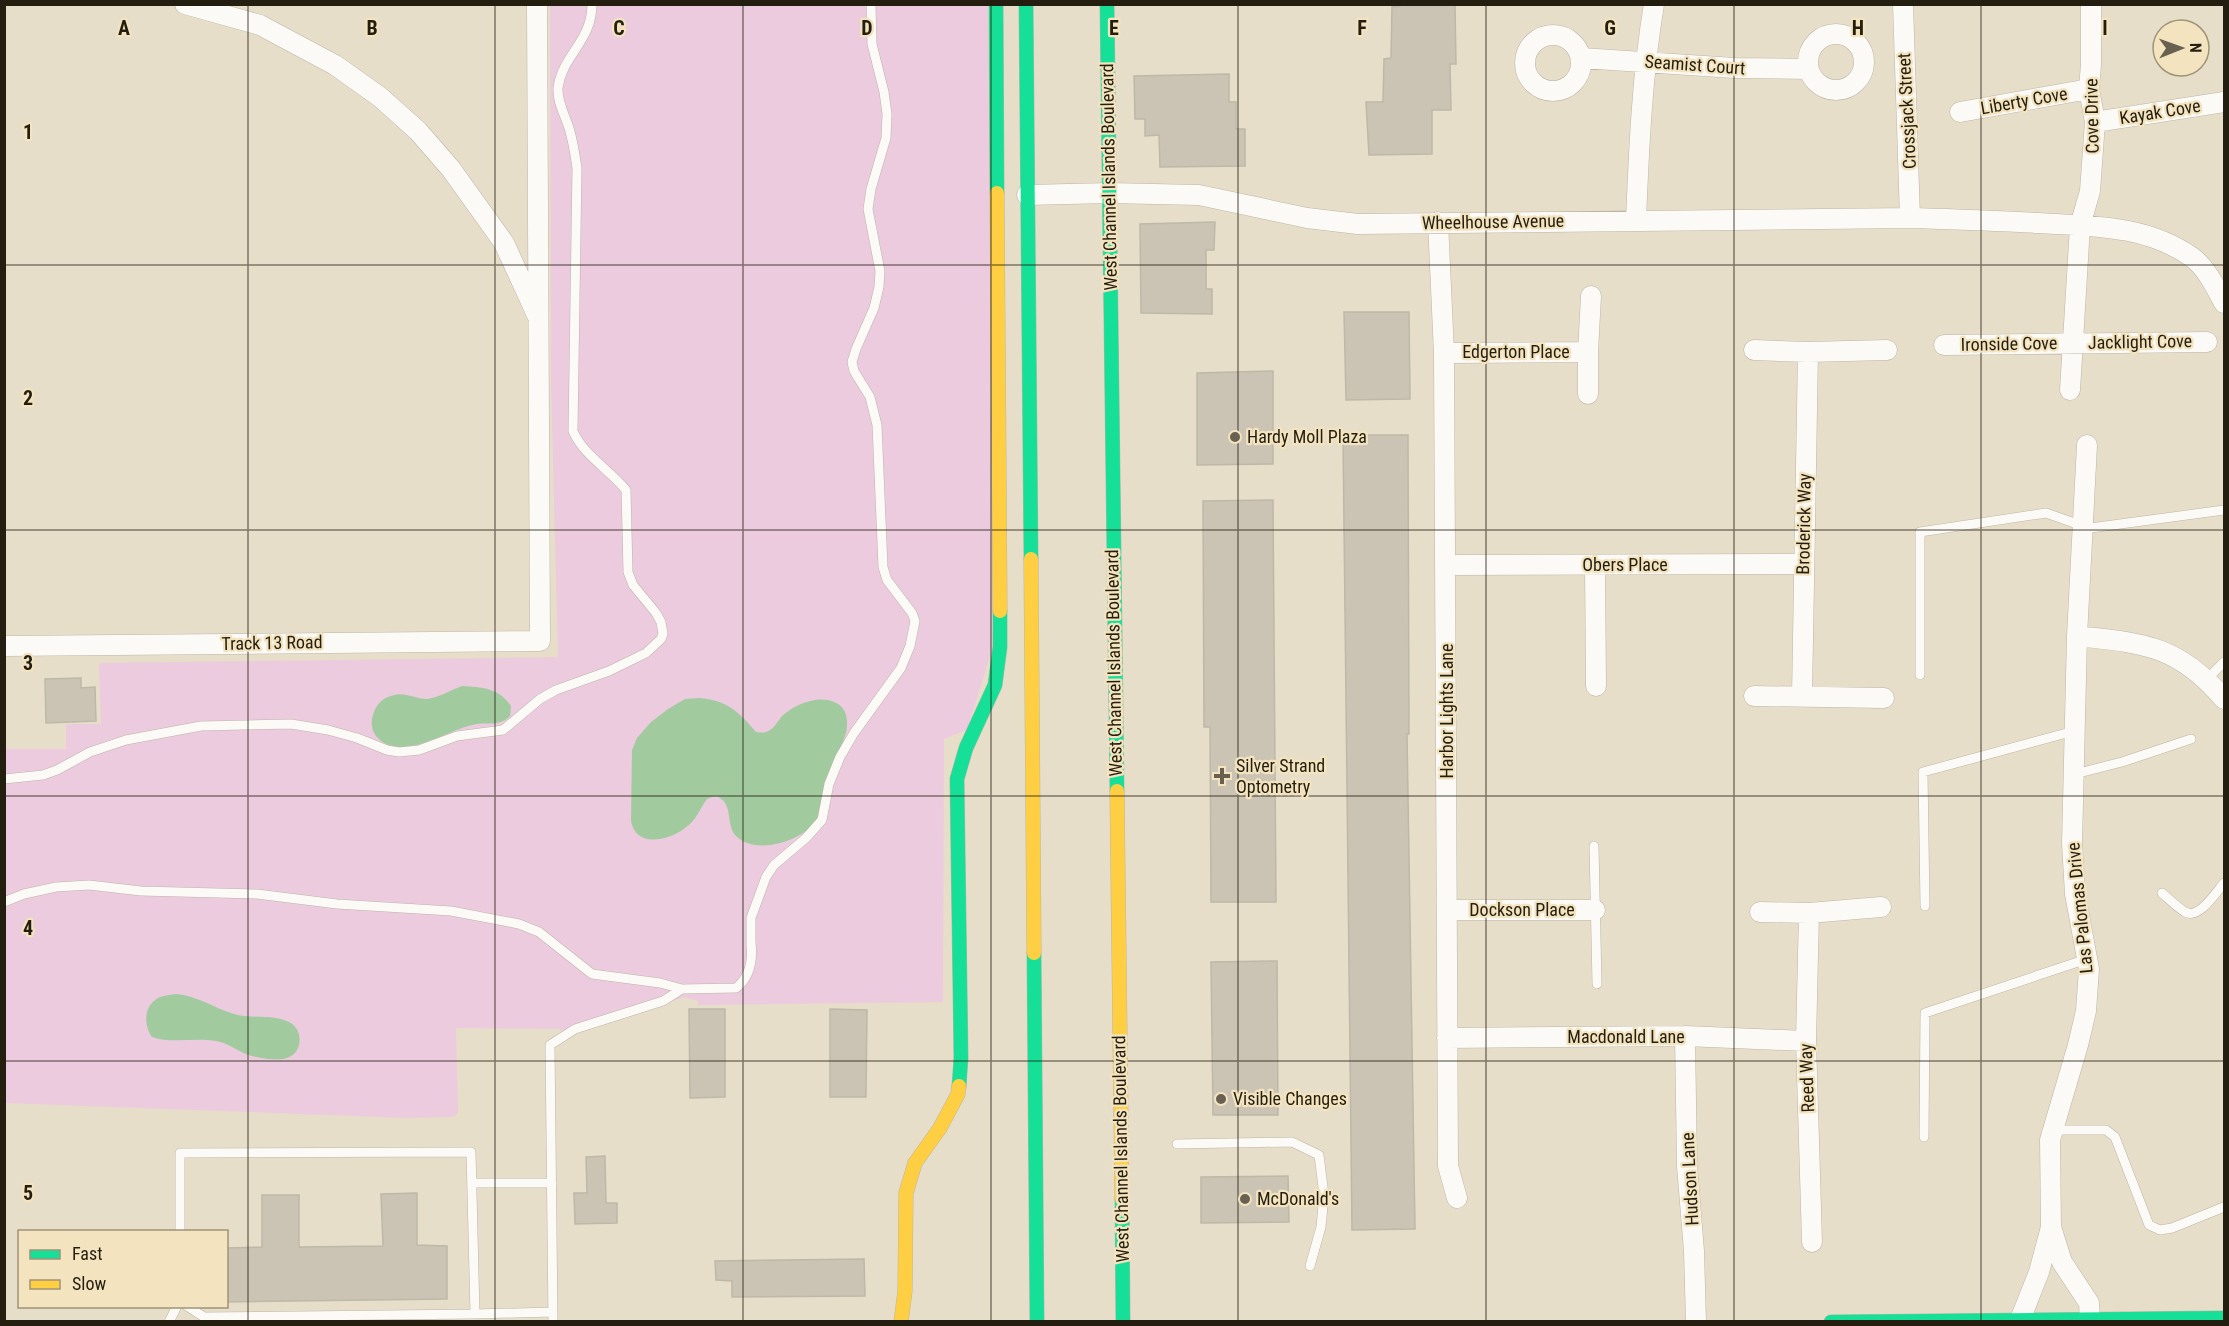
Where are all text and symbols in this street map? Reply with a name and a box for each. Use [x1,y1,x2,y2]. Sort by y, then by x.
text: A [118,16,130,40]
text: B [366,16,378,40]
text: C [613,16,625,40]
text: D [861,16,873,40]
text: E [1109,16,1119,40]
text: F [1357,16,1367,40]
text: G [1604,16,1616,40]
text: H [1852,16,1864,40]
text: I [2102,16,2108,40]
north arrow [2151,18,2211,78]
text: N [2186,43,2205,53]
street label: Seamist Court [1644,51,1746,78]
street label: Crossjack Street [1893,52,1920,170]
street label: West Channel Islands Boulevard [1096,63,1121,291]
street label: Cove Drive [2080,78,2103,154]
street label: Liberty Cove [1979,83,2069,118]
street label: Kayak Cove [2118,95,2202,128]
text: 1 [23,120,33,144]
street label: Wheelhouse Avenue [1422,210,1564,233]
street label: Jacklight Cove [2088,330,2192,353]
street label: Ironside Cove [1961,332,2057,355]
street label: Edgerton Place [1462,341,1570,362]
text: 2 [23,386,33,410]
place label: Hardy Moll Plaza [1247,426,1367,447]
marker: Hardy Moll Plaza [1228,430,1242,444]
street label: Broderick Way [1792,473,1815,575]
street label: West Channel Islands Boulevard [1101,549,1126,777]
street label: Obers Place [1582,554,1668,575]
street label: Track 13 Road [221,631,323,654]
street label: Harbor Lights Lane [1436,643,1457,779]
text: 3 [23,651,33,675]
place label: Silver Strand Optometry [1236,755,1325,797]
marker: Silver Strand Optometry [1213,767,1231,785]
street label: Las Palomas Drive [2062,842,2097,975]
street label: Dockson Place [1469,899,1575,920]
text: 4 [23,916,33,940]
street label: Macdonald Lane [1567,1026,1685,1047]
street label: West Channel Islands Boulevard [1108,1035,1133,1263]
street label: Reed Way [1795,1043,1818,1113]
place label: Visible Changes [1233,1088,1347,1109]
marker: Visible Changes [1214,1092,1228,1106]
street label: Hudson Lane [1677,1132,1702,1226]
text: 5 [23,1181,33,1205]
place label: McDonald's [1257,1188,1339,1209]
marker: McDonald's [1238,1192,1252,1206]
legend [18,1230,228,1308]
text: Fast [72,1243,103,1264]
text: Slow [72,1273,107,1294]

